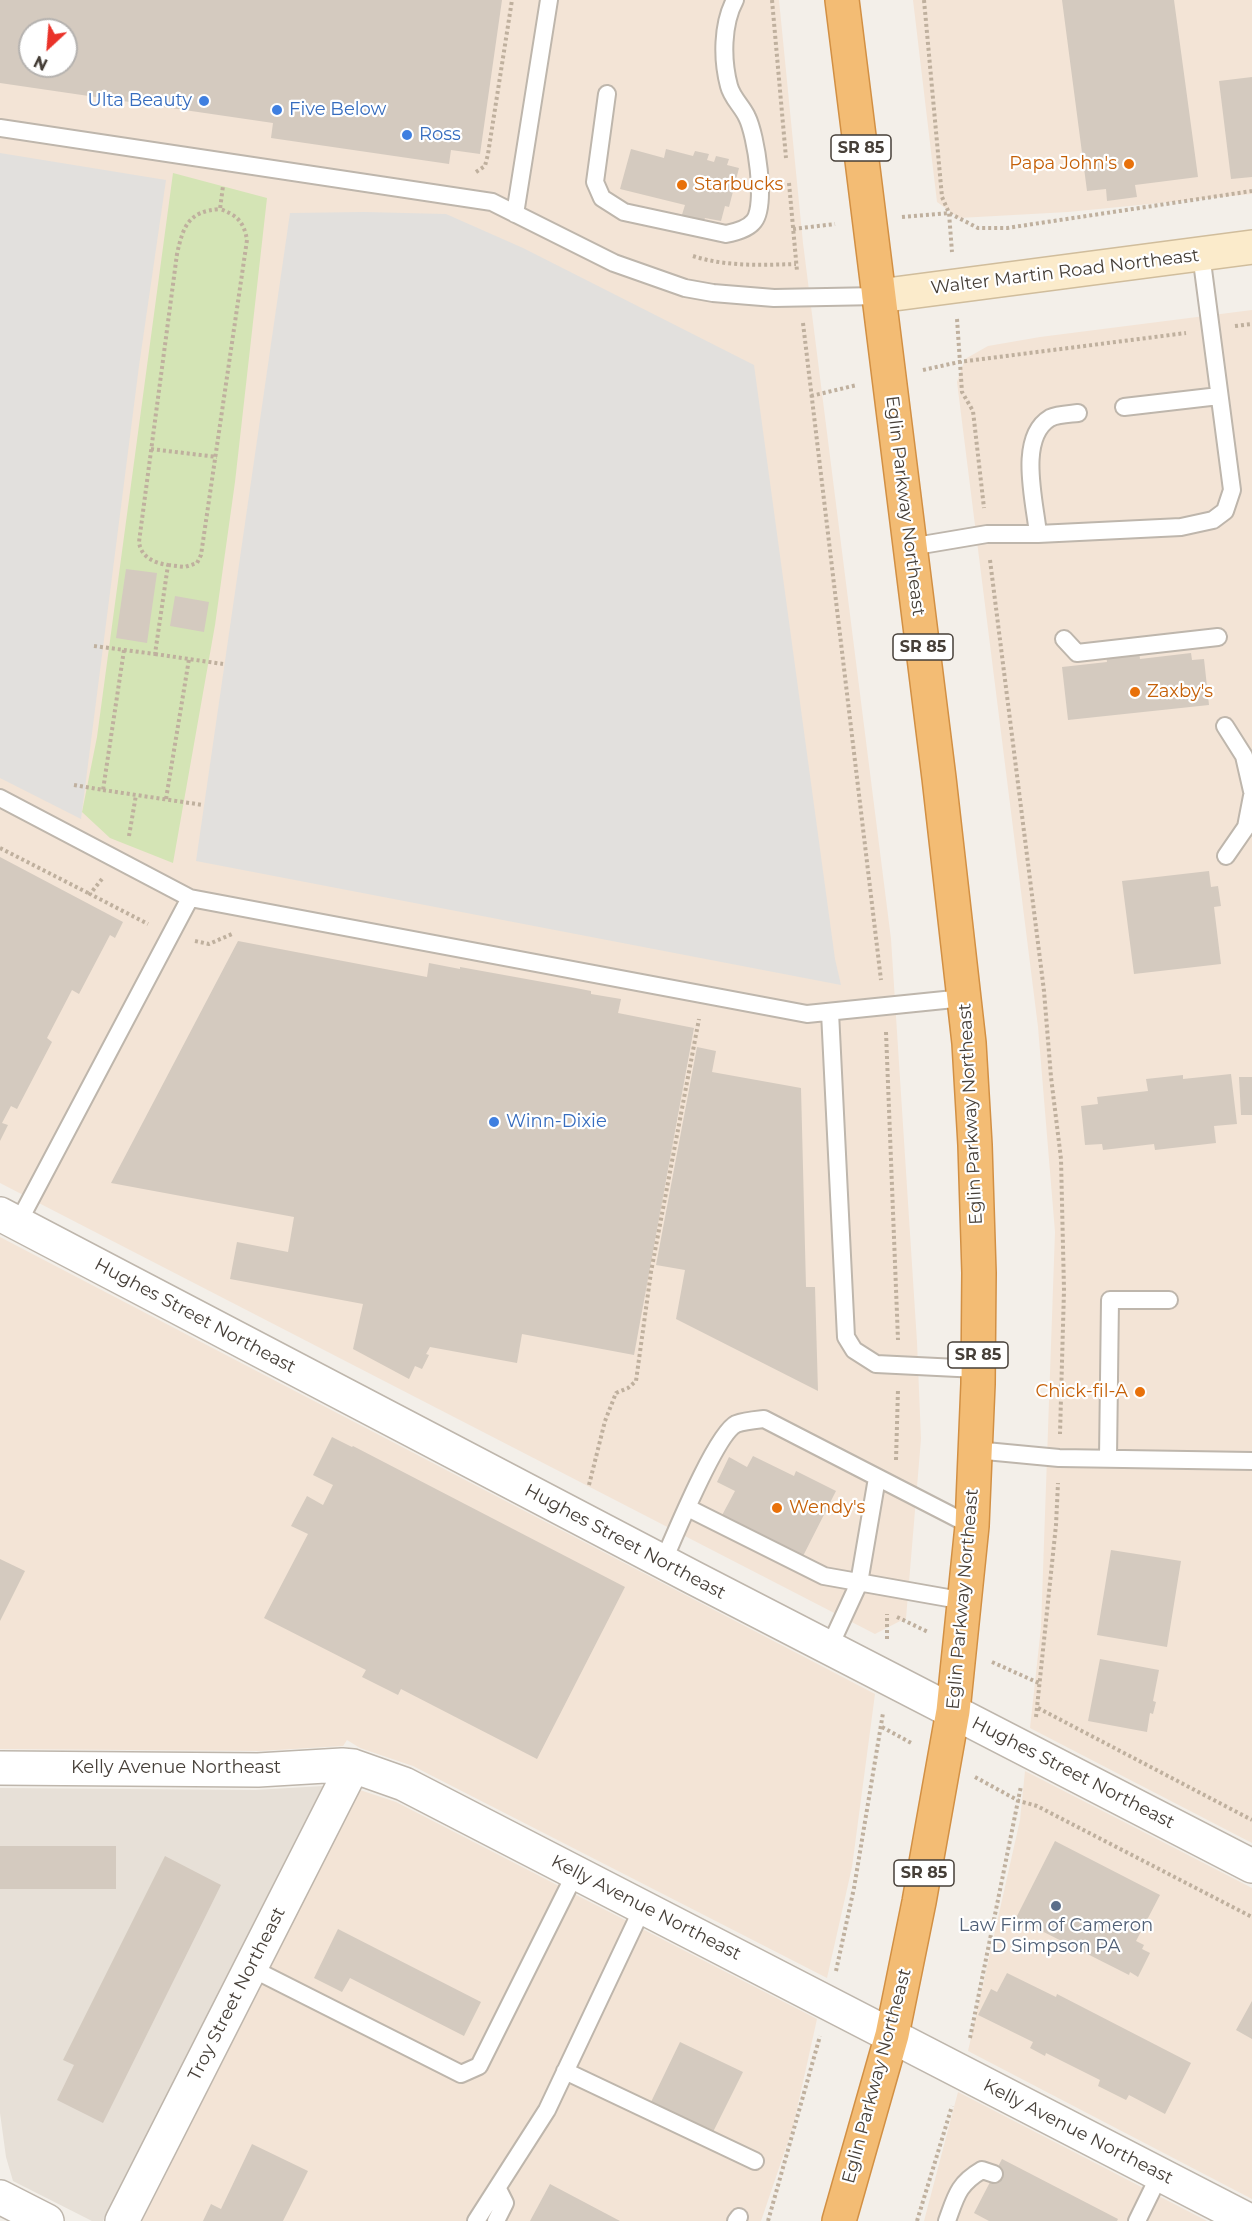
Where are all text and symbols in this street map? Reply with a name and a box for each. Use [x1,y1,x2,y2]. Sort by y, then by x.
north arrow [18,18,78,78]
text: N [31,51,51,74]
place label: Ulta Beauty [87,90,192,112]
marker: Ulta Beauty [197,94,211,108]
place label: Five Below [289,99,386,121]
marker: Five Below [270,103,284,117]
place label: Ross [419,124,461,146]
marker: Ross [400,128,414,142]
road number: SR 85 [831,135,891,161]
place label: Papa John's [1009,153,1117,175]
marker: Papa John's [1122,157,1136,171]
place label: Starbucks [694,174,783,196]
marker: Starbucks [675,178,689,192]
street label: Walter Martin Road Northeast [929,245,1201,299]
street label: Eglin Parkway Northeast [881,395,929,617]
road number: SR 85 [893,634,953,660]
place label: Zaxby's [1147,681,1213,703]
marker: Zaxby's [1128,685,1142,699]
street label: Eglin Parkway Northeast [954,1003,988,1225]
place label: Winn-Dixie [506,1111,607,1133]
marker: Winn-Dixie [487,1115,501,1129]
street label: Hughes Street Northeast [91,1254,299,1378]
road number: SR 85 [948,1342,1008,1368]
place label: Chick-fil-A [1035,1381,1128,1403]
marker: Chick-fil-A [1133,1385,1147,1399]
street label: Hughes Street Northeast [521,1480,729,1604]
street label: Eglin Parkway Northeast [943,1488,983,1710]
place label: Wendy's [789,1497,865,1519]
marker: Wendy's [770,1501,784,1515]
street label: Hughes Street Northeast [968,1712,1178,1834]
street label: Kelly Avenue Northeast [71,1757,281,1779]
street label: Kelly Avenue Northeast [547,1851,745,1965]
road number: SR 85 [894,1860,954,1886]
marker: Law Firm of Cameron D Simpson PA [1049,1899,1063,1913]
street label: Troy Street Northeast [184,1904,290,2084]
place label: Law Firm of Cameron D Simpson PA [959,1915,1153,1958]
street label: Eglin Parkway Northeast [838,1966,916,2186]
street label: Kelly Avenue Northeast [979,2075,1177,2189]

